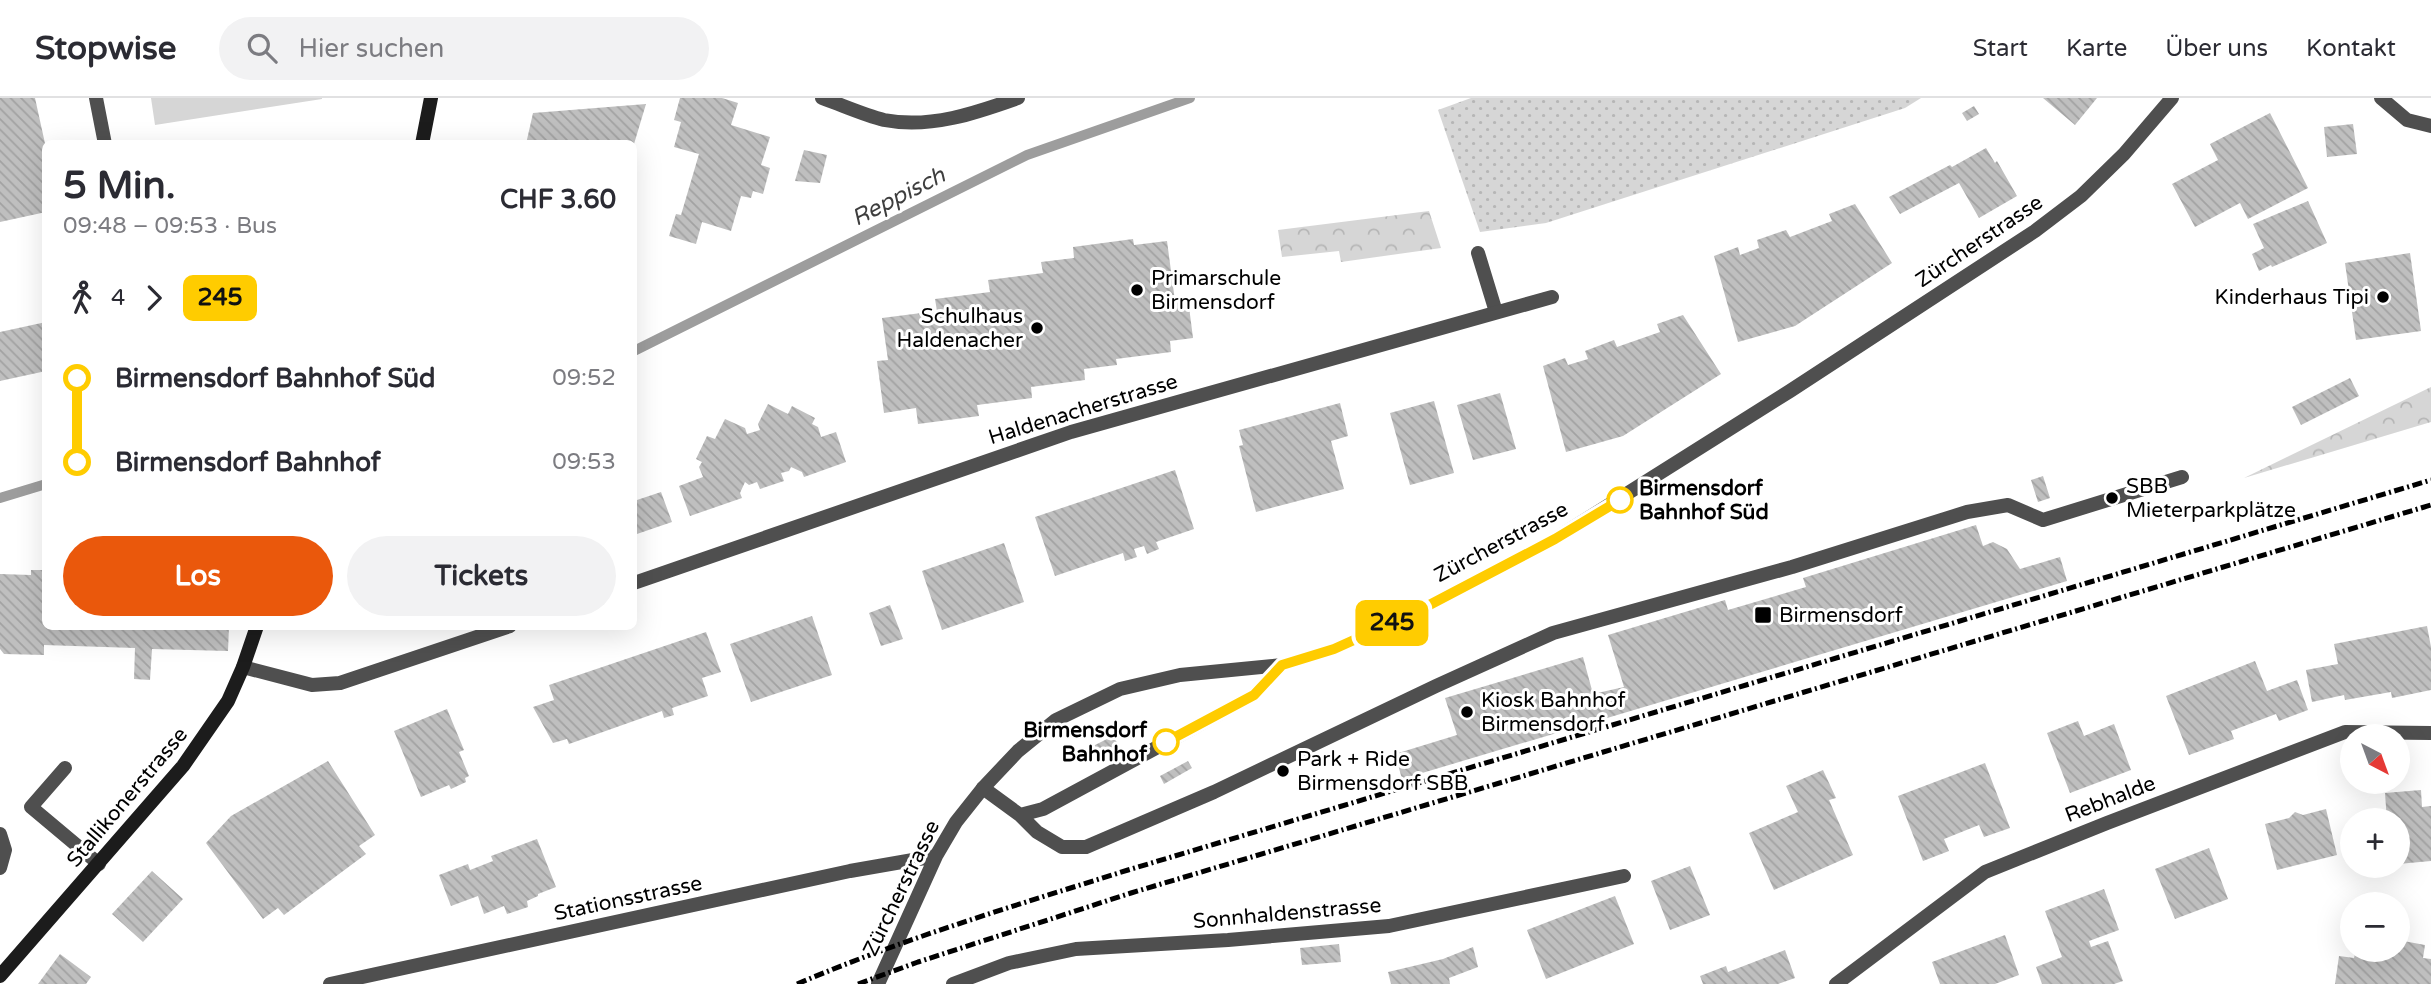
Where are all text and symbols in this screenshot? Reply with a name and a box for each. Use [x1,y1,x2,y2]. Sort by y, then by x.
search box [219,17,709,80]
text: Stopwise [35,29,177,68]
icon: search [243,29,281,67]
text: Hier suchen [299,33,444,64]
text: Start [1973,34,2028,63]
text: Karte [2066,34,2127,63]
text: Über uns [2165,34,2268,63]
text: Kontakt [2306,34,2396,63]
water label: Reppisch [847,161,951,232]
text: 5 Min. [63,163,176,209]
text: CHF 3.60 [500,184,616,215]
street label: Zürcherstrasse [1911,190,2048,293]
text: 09:48 – 09:53 · Bus [63,212,277,240]
place label: Primarschule Birmensdorf [1151,266,1281,315]
icon: walk [63,279,101,317]
icon: forward [135,279,173,317]
marker: Primarschule Birmensdorf [1129,282,1145,298]
text: 245 [197,283,243,312]
text: 4 [111,284,125,312]
place label: Kinderhaus Tipi [2215,285,2369,310]
marker: Kinderhaus Tipi [2375,289,2391,305]
place label: Schulhaus Haldenacher [896,304,1023,353]
marker: Schulhaus Haldenacher [1029,320,1045,336]
text: Birmensdorf Bahnhof Süd [115,363,436,394]
text: 09:52 [552,364,616,392]
street label: Haldenacherstrasse [986,369,1181,450]
text: Birmensdorf Bahnhof [115,447,381,478]
text: 09:53 [552,448,616,476]
place label: SBB Mieterparkplätze [2126,474,2296,523]
place label: Birmensdorf Bahnhof Süd [1639,476,1769,525]
marker: Birmensdorf Bahnhof Süd [1607,487,1633,513]
marker: SBB Mieterparkplätze [2104,490,2120,506]
street label: Zürcherstrasse [1430,497,1572,588]
button: Los [63,536,333,616]
button: Tickets [347,536,616,616]
line badge: 245 [1352,600,1432,646]
place label: Birmensdorf [1779,603,1903,628]
marker: Birmensdorf [1753,605,1773,625]
text: 245 [1369,608,1415,637]
place label: Kiosk Bahnhof Birmensdorf [1481,688,1625,737]
marker: Kiosk Bahnhof Birmensdorf [1459,704,1475,720]
place label: Birmensdorf Bahnhof [1023,718,1148,767]
street label: Stallikonerstrasse [62,722,193,872]
north arrow [2340,724,2410,794]
map controls [2340,724,2410,962]
marker: Birmensdorf Bahnhof [1153,729,1179,755]
place label: Park + Ride Birmensdorf SBB [1297,747,1468,796]
marker: Park + Ride Birmensdorf SBB [1275,763,1291,779]
street label: Rebhalde [2061,771,2159,828]
button: + [2340,808,2410,878]
street label: Zürcherstrasse [858,816,945,960]
street label: Stationsstrasse [552,871,705,926]
button: − [2340,892,2410,962]
street label: Sonnhaldenstrasse [1192,893,1382,934]

